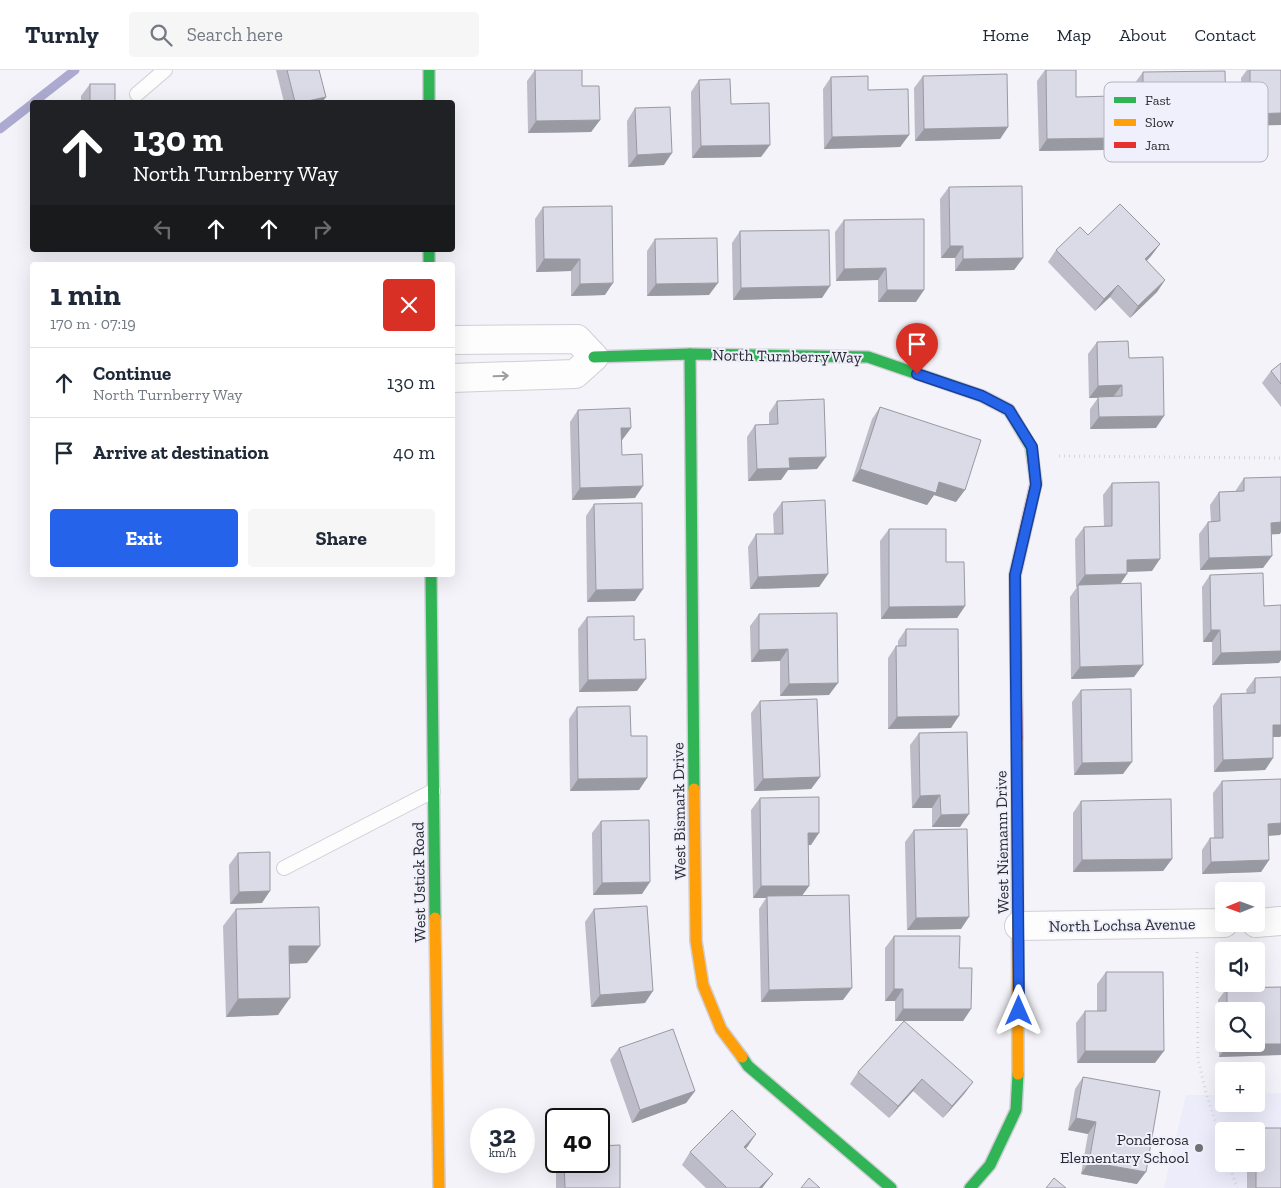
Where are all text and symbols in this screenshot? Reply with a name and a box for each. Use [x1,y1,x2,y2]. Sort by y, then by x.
search box [129,12,479,57]
text: Turnly [25,20,99,49]
icon: search [147,21,175,49]
text: Search here [187,23,283,46]
text: Home [982,24,1029,46]
text: Map [1057,24,1091,46]
text: About [1119,24,1166,46]
text: Contact [1194,24,1256,46]
legend [1104,82,1268,162]
text: Fast [1145,92,1172,109]
text: Slow [1145,114,1174,131]
text: 130 m [133,118,223,160]
icon: ahead [50,120,115,185]
text: Jam [1145,137,1170,154]
text: North Turnberry Way [133,160,339,187]
icon: left [149,215,177,243]
icon: ahead [202,215,230,243]
icon: ahead [255,215,283,243]
icon: right [308,215,336,243]
text: 1 min [50,277,121,313]
button: close [383,279,435,331]
text: 170 m · 07:19 [50,314,136,333]
pin [896,323,938,374]
icon: arrive [903,330,931,358]
street label: North Turnberry Way [712,345,863,367]
text: Continue [93,362,171,385]
icon: ahead [50,369,78,397]
text: 130 m [387,371,435,394]
one-way arrow [493,372,509,381]
text: North Turnberry Way [93,385,242,404]
icon: arrive [50,439,78,467]
text: Arrive at destination [93,441,269,464]
text: 40 m [393,441,435,464]
button: Exit [50,509,238,567]
button: Share [248,509,435,567]
street label: West Bismark Drive [668,742,690,880]
street label: West Niemann Drive [991,770,1013,914]
street label: West Ustick Road [408,821,430,942]
north arrow [1215,882,1265,932]
map controls [1215,882,1265,1172]
street label: North Lochsa Avenue [1049,914,1195,936]
button: sound [1215,942,1265,992]
position arrow [992,984,1044,1036]
button: search [1215,1002,1265,1052]
button: + [1215,1062,1265,1112]
speed limit sign: 40 [545,1108,610,1173]
text: 32 [489,1119,516,1149]
button: − [1215,1122,1265,1172]
place label: Ponderosa Elementary School [1060,1130,1189,1167]
marker: Ponderosa Elementary School [1193,1142,1205,1154]
text: km/h [489,1146,516,1160]

